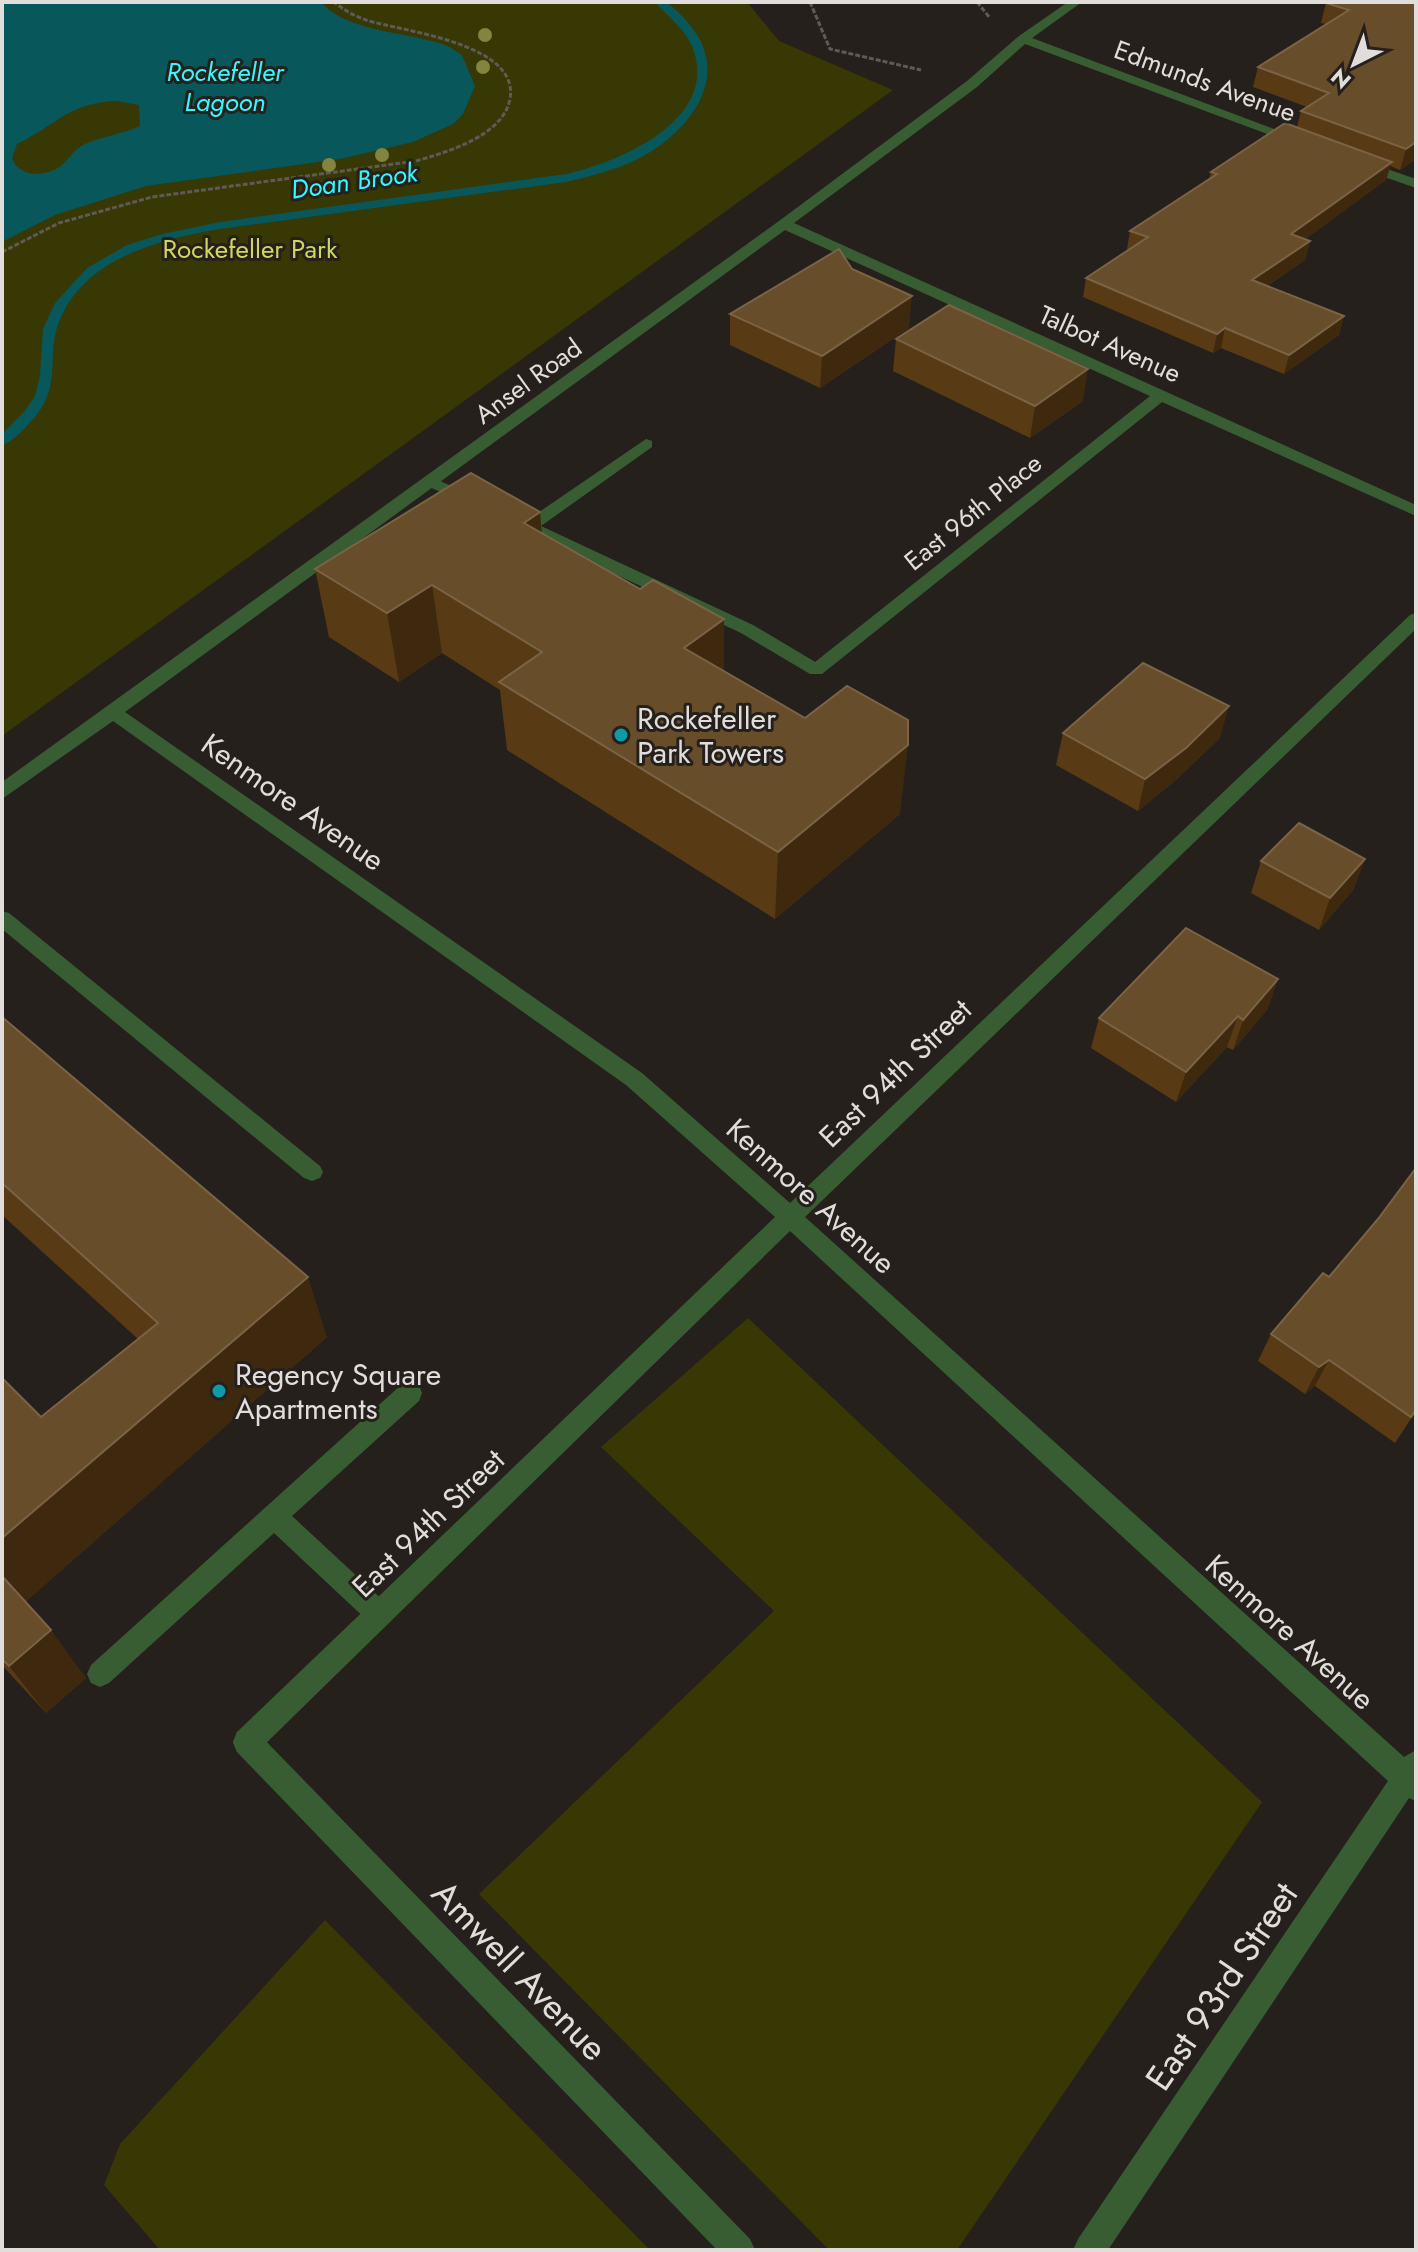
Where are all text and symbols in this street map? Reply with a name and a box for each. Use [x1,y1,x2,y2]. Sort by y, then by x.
north arrow [1314,24,1394,104]
street label: Edmunds Avenue [1109,31,1301,131]
water label: Rockefeller Lagoon [166,53,285,121]
text: N [1323,61,1358,97]
water label: Doan Brook [288,153,422,209]
park label: Rockefeller Park [163,230,338,268]
street label: Talbot Avenue [1033,296,1187,392]
street label: Ansel Road [466,329,590,433]
street label: East 96th Place [896,445,1050,579]
place label: Rockefeller Park Towers [637,697,784,774]
street label: Kenmore Avenue [193,723,393,881]
marker: Rockefeller Park Towers [612,726,630,744]
street label: East 94th Street [809,988,982,1157]
street label: Kenmore Avenue [717,1108,905,1284]
place label: Regency Square Apartments [235,1353,441,1430]
marker: Regency Square Apartments [210,1382,228,1400]
street label: East 94th Street [342,1438,515,1607]
street label: Kenmore Avenue [1196,1544,1384,1720]
street label: Amwell Avenue [420,1868,620,2072]
street label: East 93rd Street [1132,1871,1310,2100]

